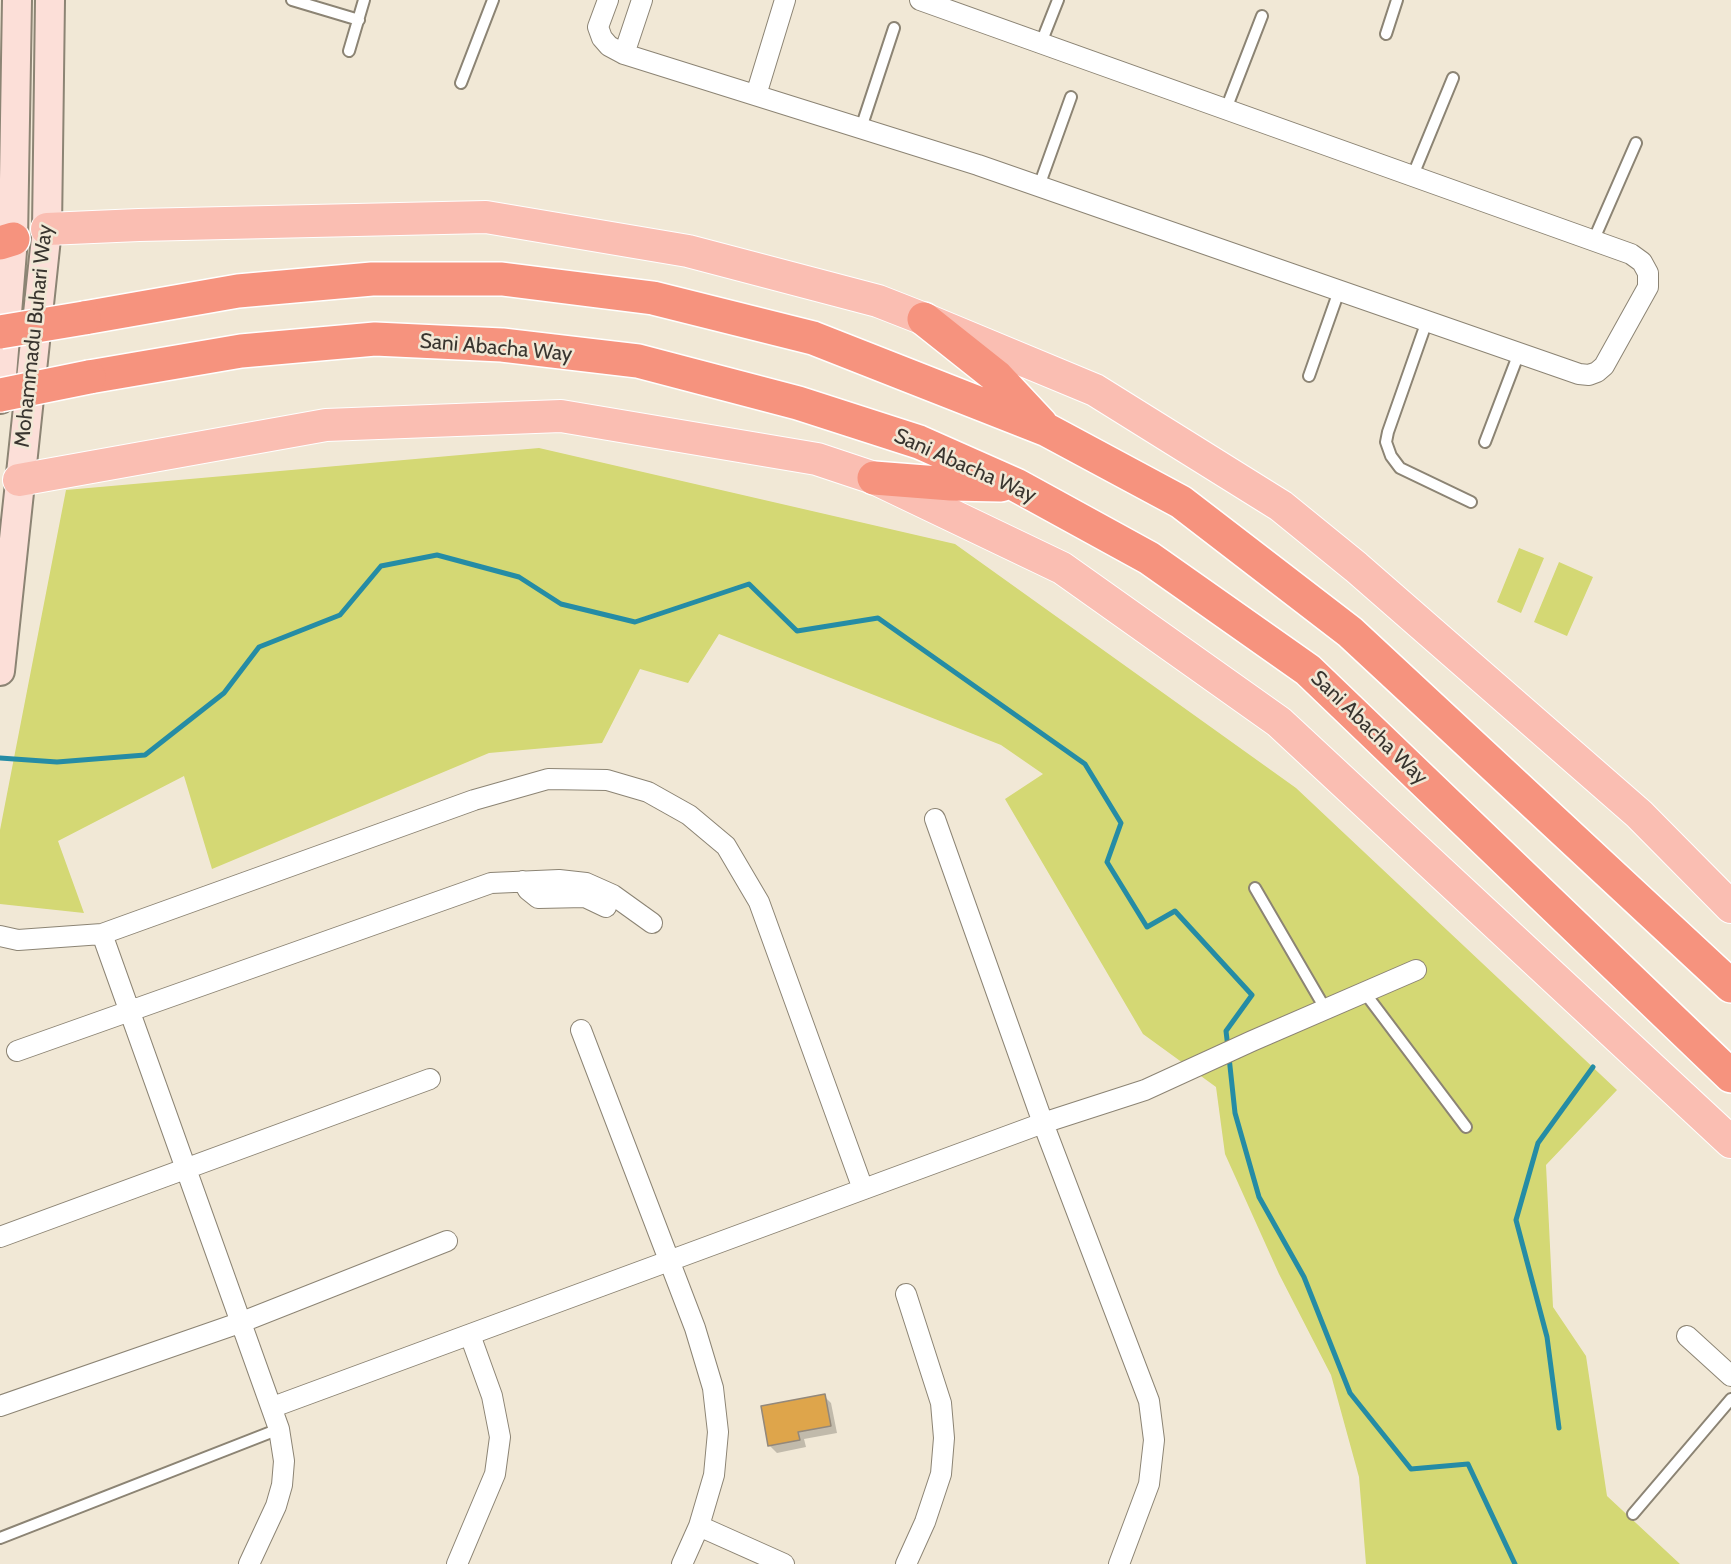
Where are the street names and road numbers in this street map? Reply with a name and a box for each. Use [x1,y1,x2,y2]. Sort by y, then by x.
street label: Mohammadu Buhari Way [10,223,58,449]
street label: Sani Abacha Way [419,329,573,367]
street label: Sani Abacha Way [890,423,1040,509]
street label: Sani Abacha Way [1305,666,1433,790]

